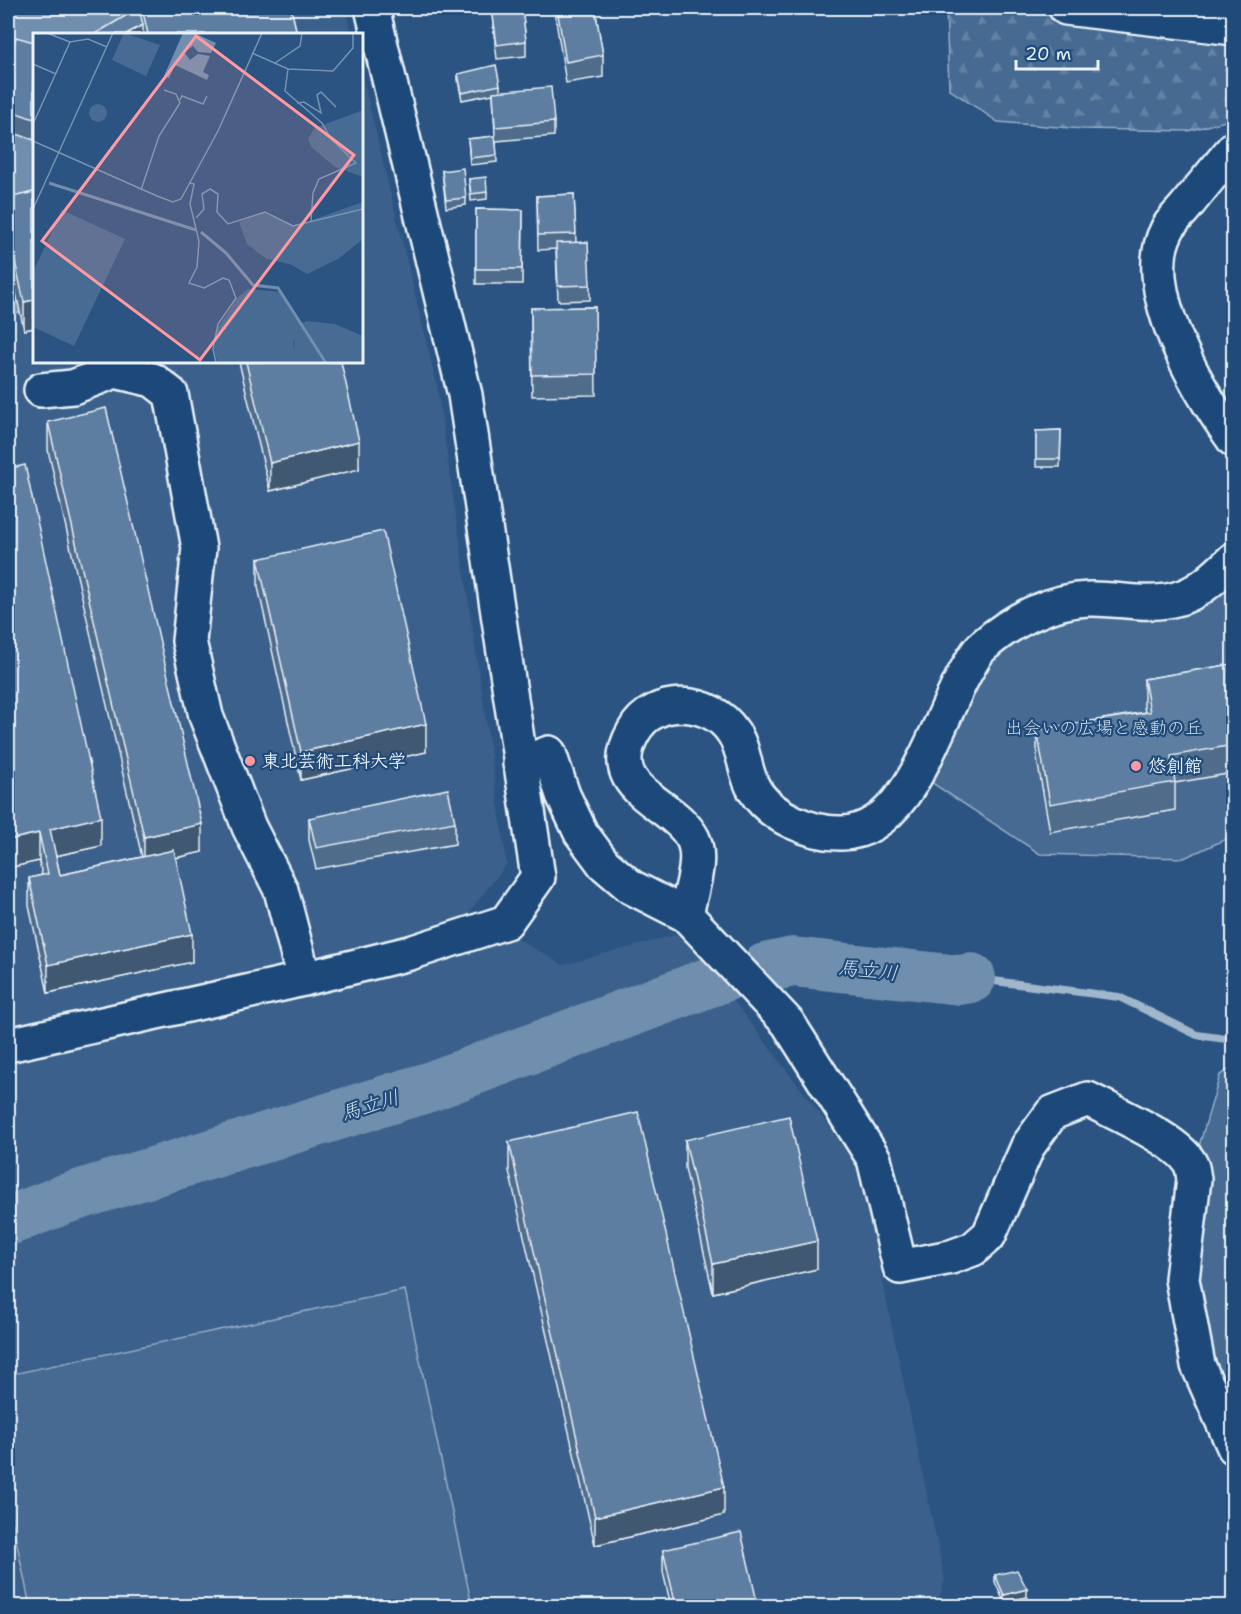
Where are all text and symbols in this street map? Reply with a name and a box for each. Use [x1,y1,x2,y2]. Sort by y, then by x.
inset map [33,33,363,363]
scale bar [1016,33,1098,71]
text: 20 m [1025,42,1071,66]
park label: 出会いの広場と感動の丘 [1005,716,1203,740]
place label: 東北芸術工科大学 [262,749,406,773]
marker: 東北芸術工科大学 [243,754,257,768]
place label: 悠創館 [1148,754,1202,778]
marker: 悠創館 [1129,759,1143,773]
water label: 馬立川 [837,954,899,986]
water label: 馬立川 [338,1084,402,1126]

